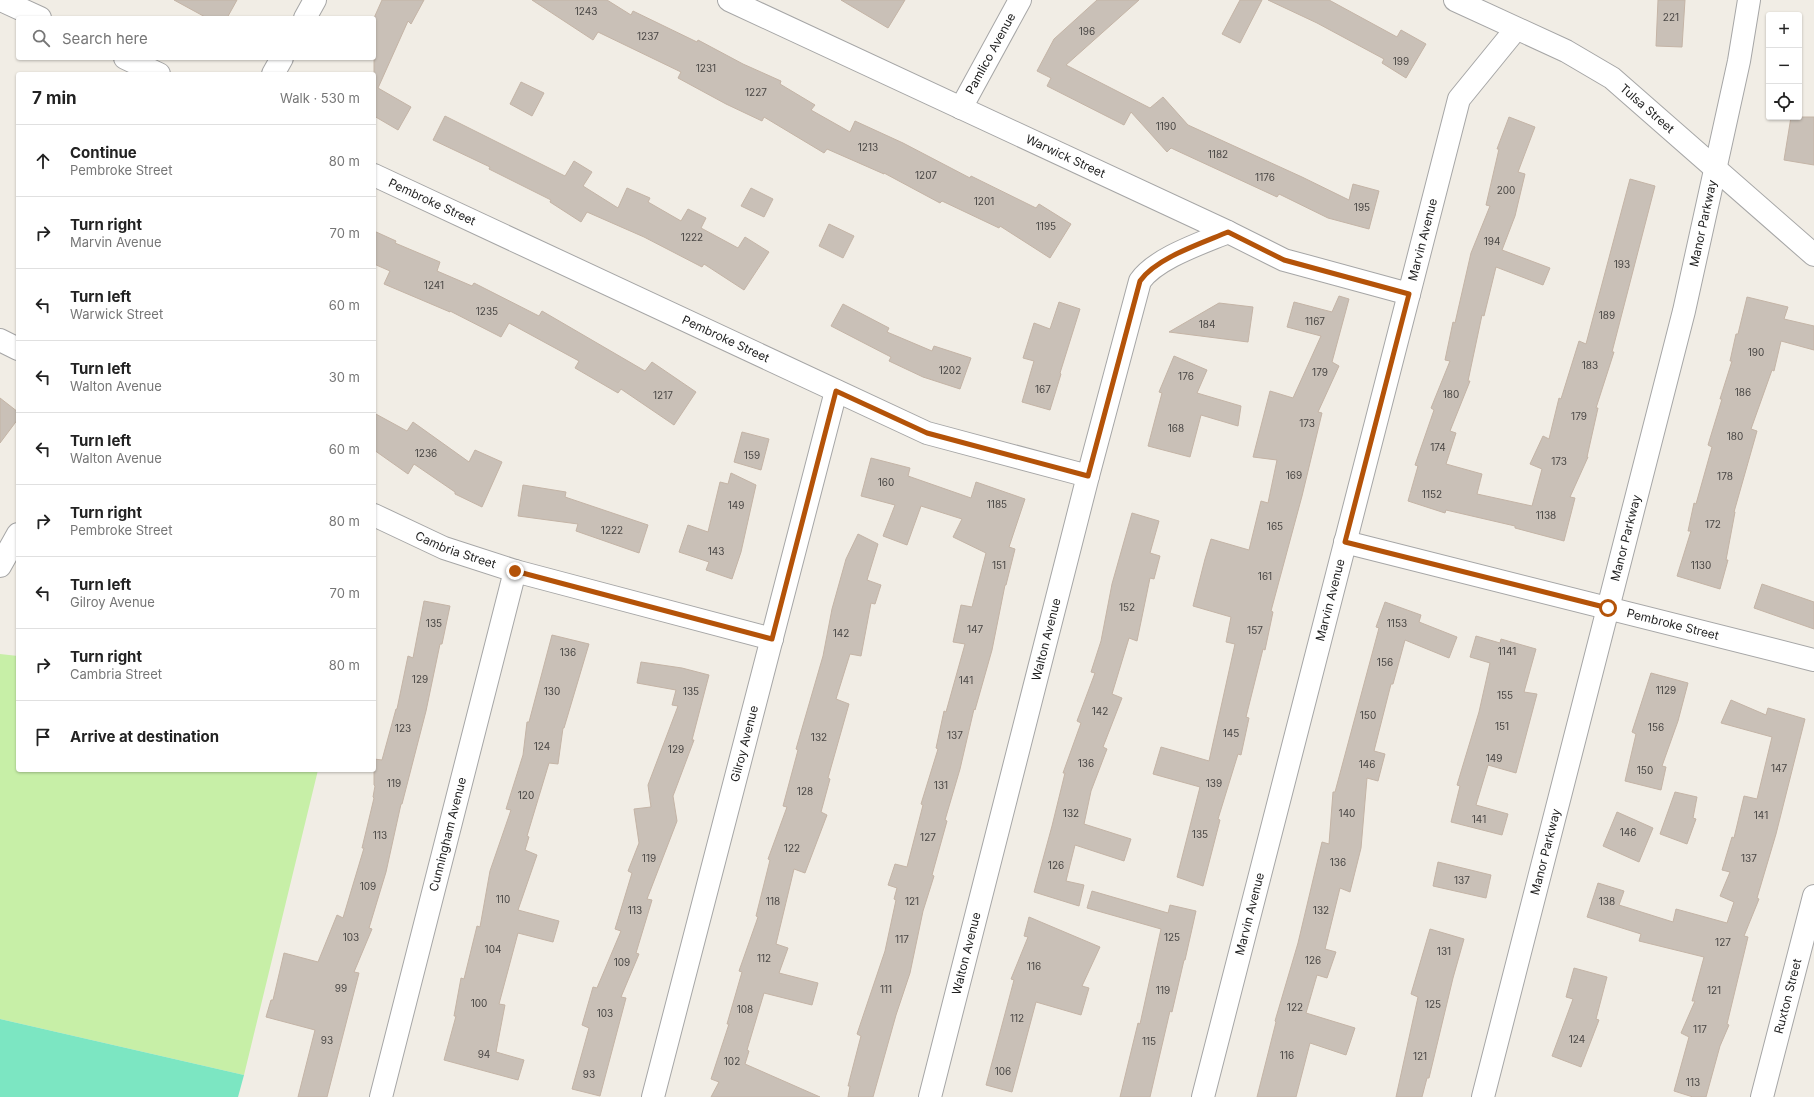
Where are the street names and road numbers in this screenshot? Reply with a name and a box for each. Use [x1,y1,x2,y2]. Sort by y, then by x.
street label: Pamlico Avenue [962,10,1019,97]
street label: Tulsa Street [1617,80,1678,136]
street label: Warwick Street [1023,131,1108,181]
street label: Pembroke Street [386,175,478,228]
street label: Manor Parkway [1686,178,1720,268]
street label: Marvin Avenue [1405,197,1440,282]
street label: Pembroke Street [680,312,772,365]
street label: Manor Parkway [1607,493,1644,583]
street label: Cambria Street [413,528,498,571]
street label: Marvin Avenue [1312,557,1348,643]
street label: Walton Avenue [1028,597,1064,682]
street label: Pembroke Street [1625,605,1721,643]
street label: Gilroy Avenue [727,704,761,783]
street label: Cunningham Avenue [426,776,469,893]
street label: Manor Parkway [1527,807,1564,897]
street label: Marvin Avenue [1232,871,1267,957]
street label: Walton Avenue [948,911,984,996]
street label: Ruxton Street [1771,957,1804,1035]

